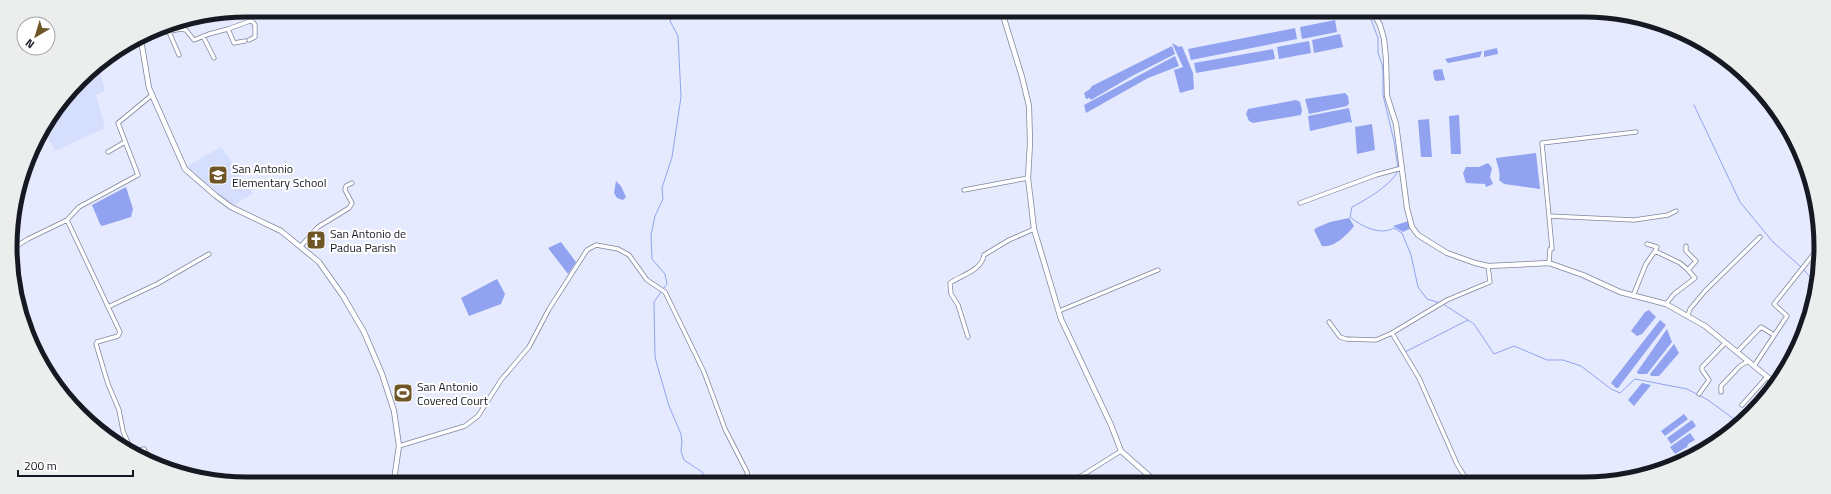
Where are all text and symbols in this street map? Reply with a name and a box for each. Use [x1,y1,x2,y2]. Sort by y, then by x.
north arrow [16,16,56,56]
text: N [22,35,38,53]
place label: San Antonio Elementary School [232,159,326,192]
school or university icon: San Antonio Elementary School [207,164,229,186]
place label: San Antonio de Padua Parish [330,224,406,257]
church icon: San Antonio de Padua Parish [305,229,327,251]
place label: San Antonio Covered Court [417,377,489,410]
sports icon: San Antonio Covered Court [392,382,414,404]
scale bar [18,452,133,478]
text: 200 m [24,456,57,475]

